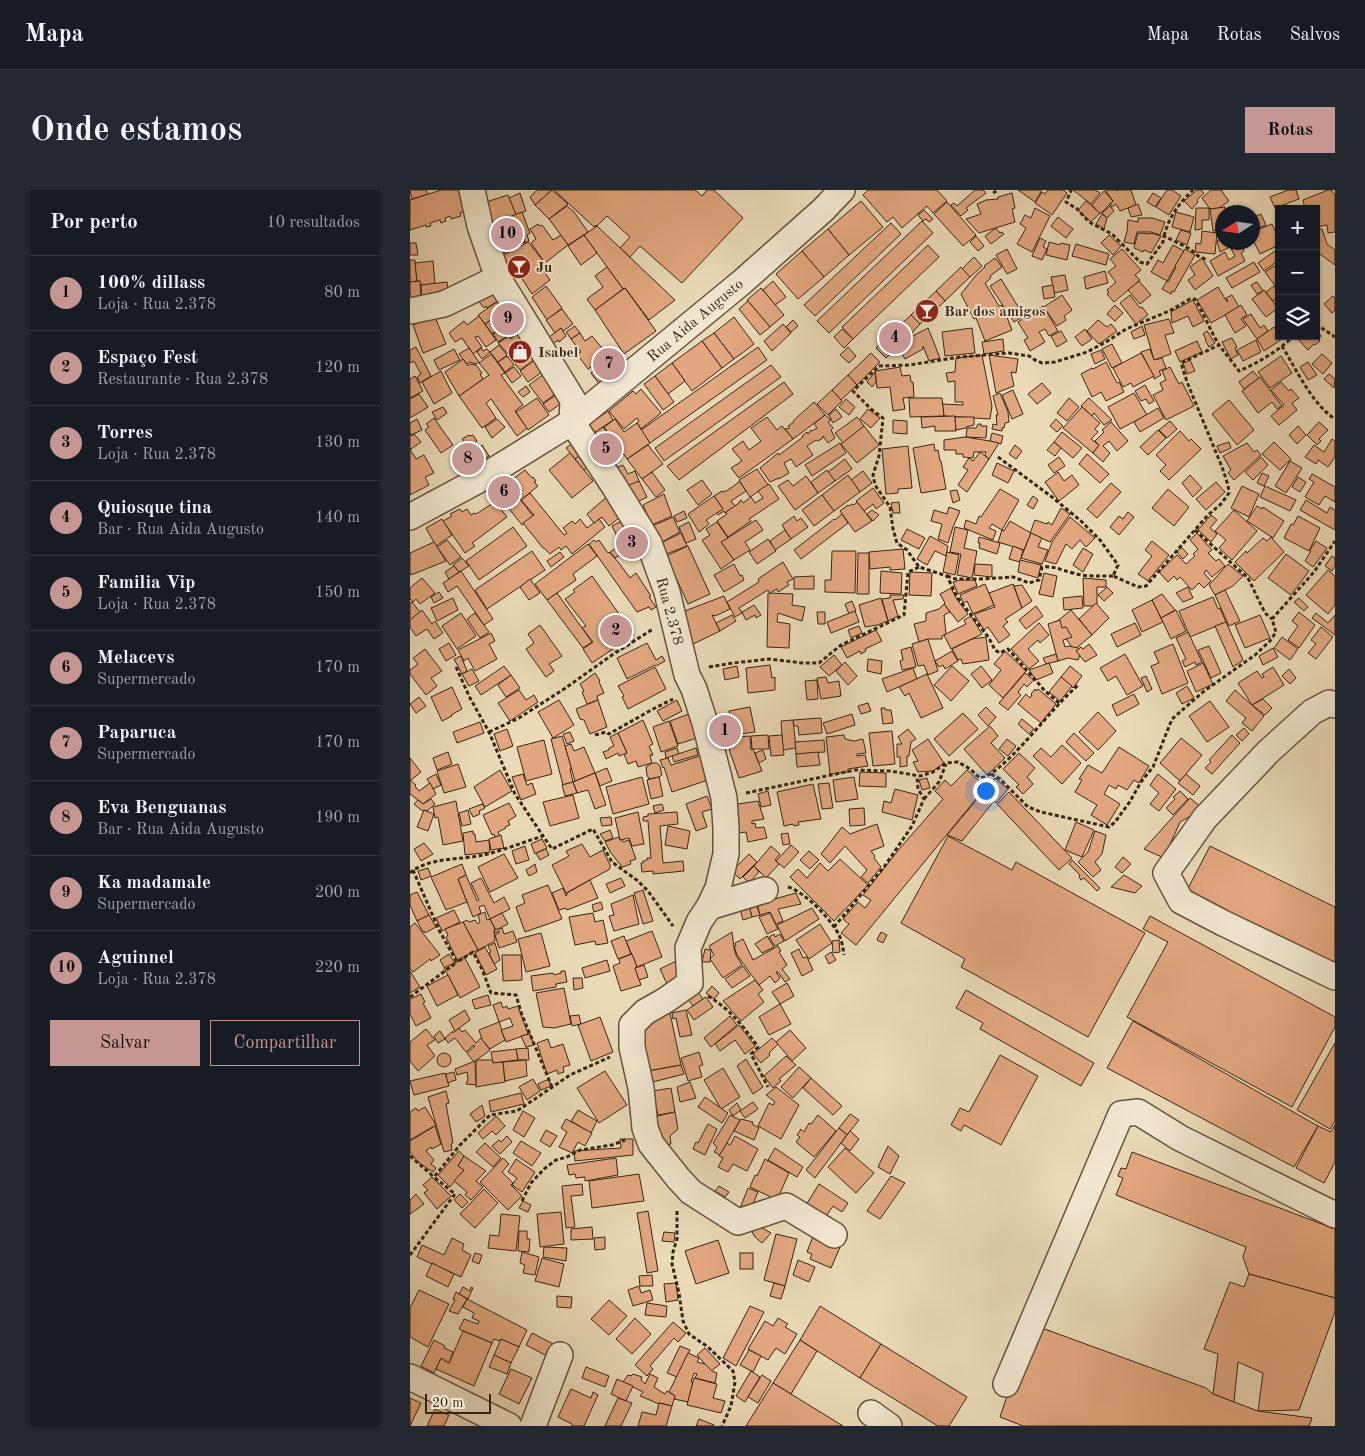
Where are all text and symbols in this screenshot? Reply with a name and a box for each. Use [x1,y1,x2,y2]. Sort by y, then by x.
text: Mapa [25,23,84,47]
text: Mapa [1147,26,1189,44]
text: Rotas [1217,26,1262,44]
text: Salvos [1290,26,1340,44]
button: Rotas [1245,107,1335,153]
text: Onde estamos [30,113,242,148]
north arrow [1215,205,1260,250]
map controls [1275,205,1320,340]
button: + [1275,205,1320,250]
text: Por perto [50,212,138,233]
text: 10 resultados [266,215,360,231]
pin: 10 [491,215,523,253]
button: − [1275,250,1320,295]
bar icon: Ju [506,254,532,280]
place label: Ju [536,261,552,276]
text: 100% dillass [97,274,205,293]
street label: Rua Aida Augusto [645,277,747,365]
text: 1 [61,285,71,301]
text: 80 m [324,285,360,301]
button: layers [1275,295,1320,340]
text: Loja · Rua 2.378 [97,297,216,313]
bar icon: Bar dos amigos [914,298,940,324]
pin: 9 [492,300,524,338]
place label: Bar dos amigos [944,305,1046,320]
pin: 4 [879,319,911,357]
shop icon: Isabel [507,339,533,365]
pin: 7 [593,345,625,383]
place label: Isabel [538,346,579,361]
text: Espaço Fest [97,349,198,368]
text: 2 [61,360,71,376]
text: 120 m [315,360,360,376]
text: Restaurante · Rua 2.378 [97,372,268,388]
text: Torres [97,424,153,443]
pin: 5 [590,430,622,468]
text: 3 [61,435,71,451]
text: 130 m [315,435,360,451]
pin: 8 [452,440,484,478]
text: Loja · Rua 2.378 [97,447,216,463]
pin: 6 [488,473,520,511]
text: Quiosque tina [97,499,212,518]
text: 4 [61,510,71,526]
text: 140 m [315,510,360,526]
text: Bar · Rua Aida Augusto [97,522,264,538]
pin: 3 [616,524,648,562]
text: Familia Vip [97,574,195,593]
street label: Rua 2.378 [652,576,685,647]
text: 5 [61,585,71,601]
text: 150 m [315,585,360,601]
text: Loja · Rua 2.378 [97,597,216,613]
pin: 2 [600,612,632,650]
text: Melacevs [97,649,174,668]
text: 6 [61,660,71,676]
text: 170 m [315,660,360,676]
text: Supermercado [97,672,195,688]
pin: 1 [709,712,741,750]
text: Paparuca [97,724,176,743]
text: 7 [61,735,71,751]
text: 170 m [315,735,360,751]
text: Supermercado [97,747,195,763]
your location [973,778,999,804]
text: Eva Benguanas [97,799,226,818]
text: 8 [61,810,71,826]
text: 190 m [315,810,360,826]
text: Bar · Rua Aida Augusto [97,822,264,838]
text: Ka madamale [97,874,211,893]
text: 9 [61,885,71,901]
text: 200 m [315,885,360,901]
text: Supermercado [97,897,195,913]
text: Aguinnel [97,949,174,968]
text: 10 [57,960,75,976]
text: 220 m [315,960,360,976]
text: Loja · Rua 2.378 [97,972,216,988]
button: Salvar [50,1020,200,1066]
button: Compartilhar [210,1020,360,1066]
scale bar [425,1391,491,1414]
text: 20 m [432,1396,463,1410]

